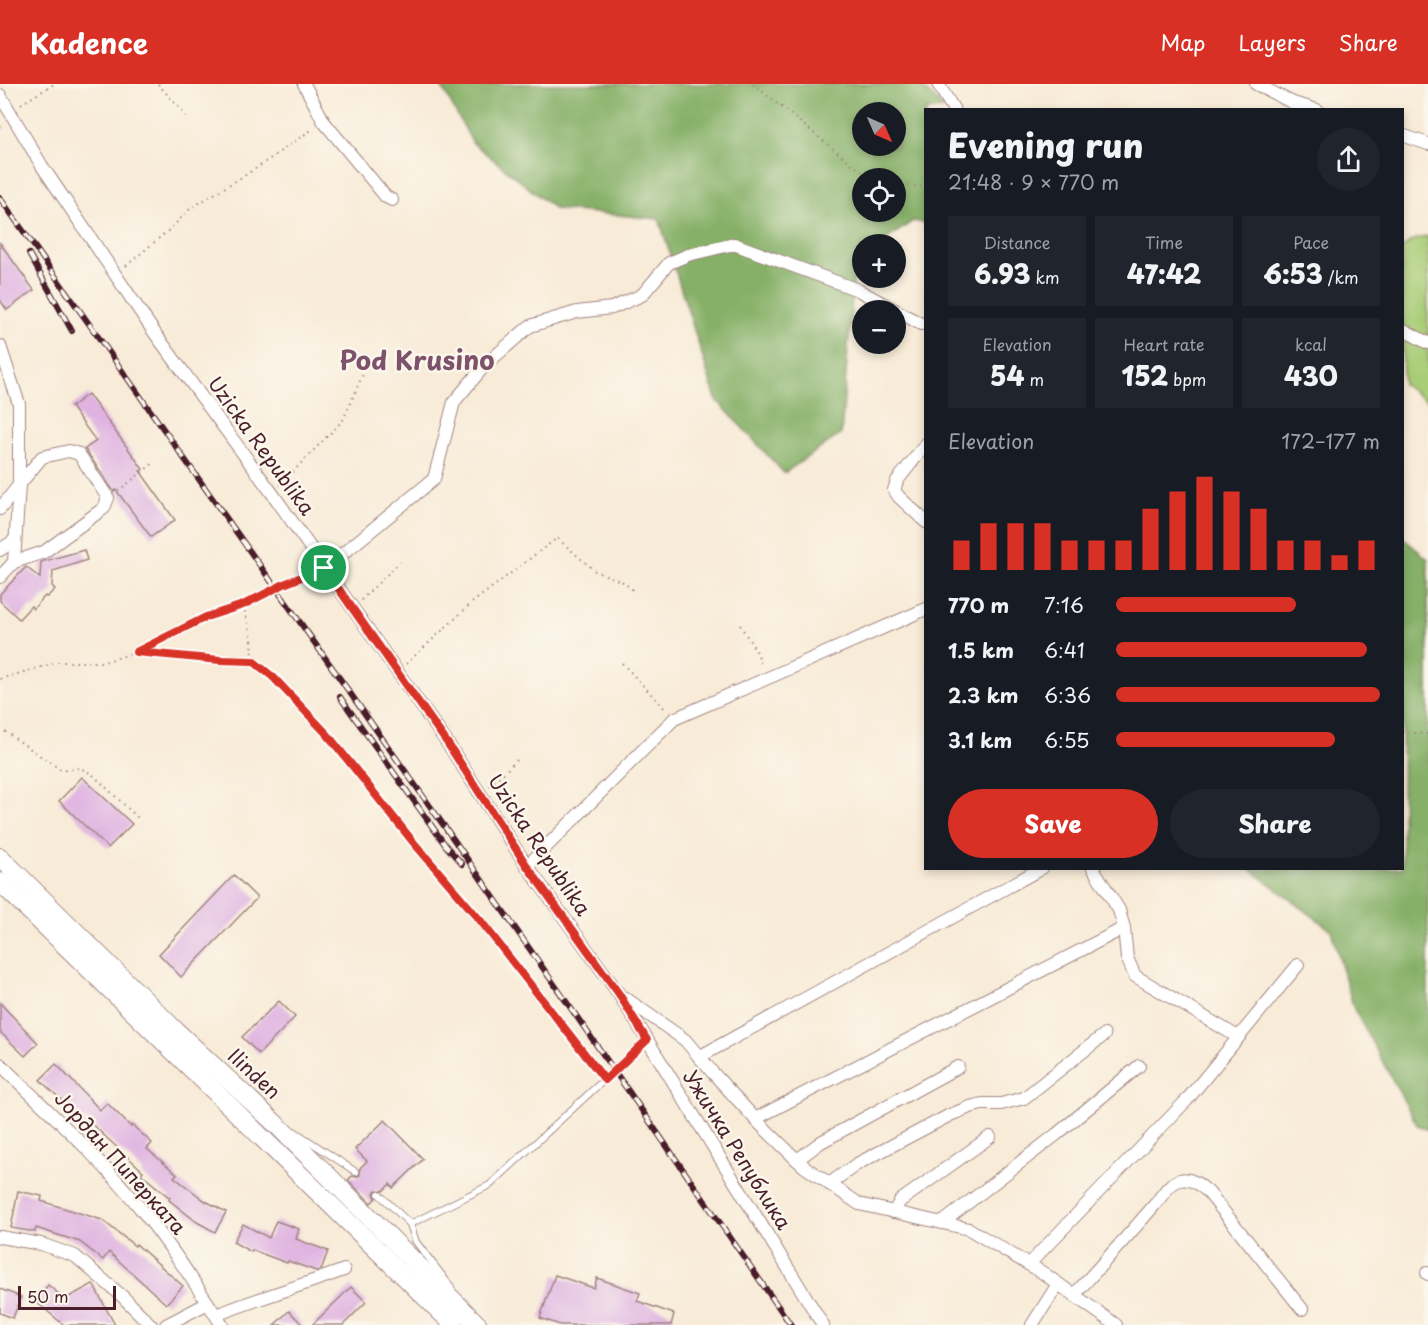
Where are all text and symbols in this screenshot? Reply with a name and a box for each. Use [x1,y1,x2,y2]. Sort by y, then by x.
text: Kadence [30,21,148,64]
text: Map [1161,26,1205,58]
text: Layers [1238,26,1306,58]
text: Share [1339,26,1398,58]
north arrow [852,102,906,156]
map controls [852,102,906,354]
text: Evening run [948,119,1143,169]
button: share [1317,128,1380,191]
text: 21:48 · 9 × 770 m [948,167,1119,197]
button: locate [852,168,906,222]
text: Distance [983,230,1051,254]
text: Time [1145,230,1183,254]
text: Pace [1293,230,1329,254]
button: + [852,234,906,288]
text: 6.93 [974,254,1030,293]
text: 47:42 [1127,254,1201,293]
text: 6:53 [1264,254,1323,293]
text: km [1030,265,1060,289]
text: /km [1323,265,1358,289]
button: − [852,300,906,354]
text: Elevation [982,332,1052,356]
text: Heart rate [1124,332,1204,356]
text: kcal [1295,332,1327,356]
district label: Pod Krusino [339,340,495,379]
text: 54 [990,356,1024,395]
text: 152 [1122,356,1168,395]
text: 430 [1284,356,1338,395]
text: m [1024,367,1044,391]
text: bpm [1168,367,1206,391]
street label: Uzicka Republika [201,370,323,521]
text: Elevation [948,426,1034,456]
text: 172–177 m [1281,426,1380,456]
pin [298,542,349,593]
icon: arrive [307,551,340,584]
text: 770 m [948,590,1009,620]
text: 7:16 [1044,590,1084,620]
text: 1.5 km [948,635,1014,665]
text: 6:41 [1044,635,1085,665]
text: 2.3 km [948,680,1018,710]
text: 6:36 [1044,680,1091,710]
text: 3.1 km [948,725,1012,755]
text: 6:55 [1044,725,1089,755]
street label: Uzicka Republika [481,768,599,922]
button: Save [948,789,1158,858]
button: Share [1170,789,1380,858]
street label: Ilinden [221,1041,288,1106]
street label: Ужичка Република [677,1064,799,1236]
street label: Јордан Пиперката [48,1084,194,1241]
scale bar [18,1283,116,1310]
text: 50 m [27,1284,68,1308]

